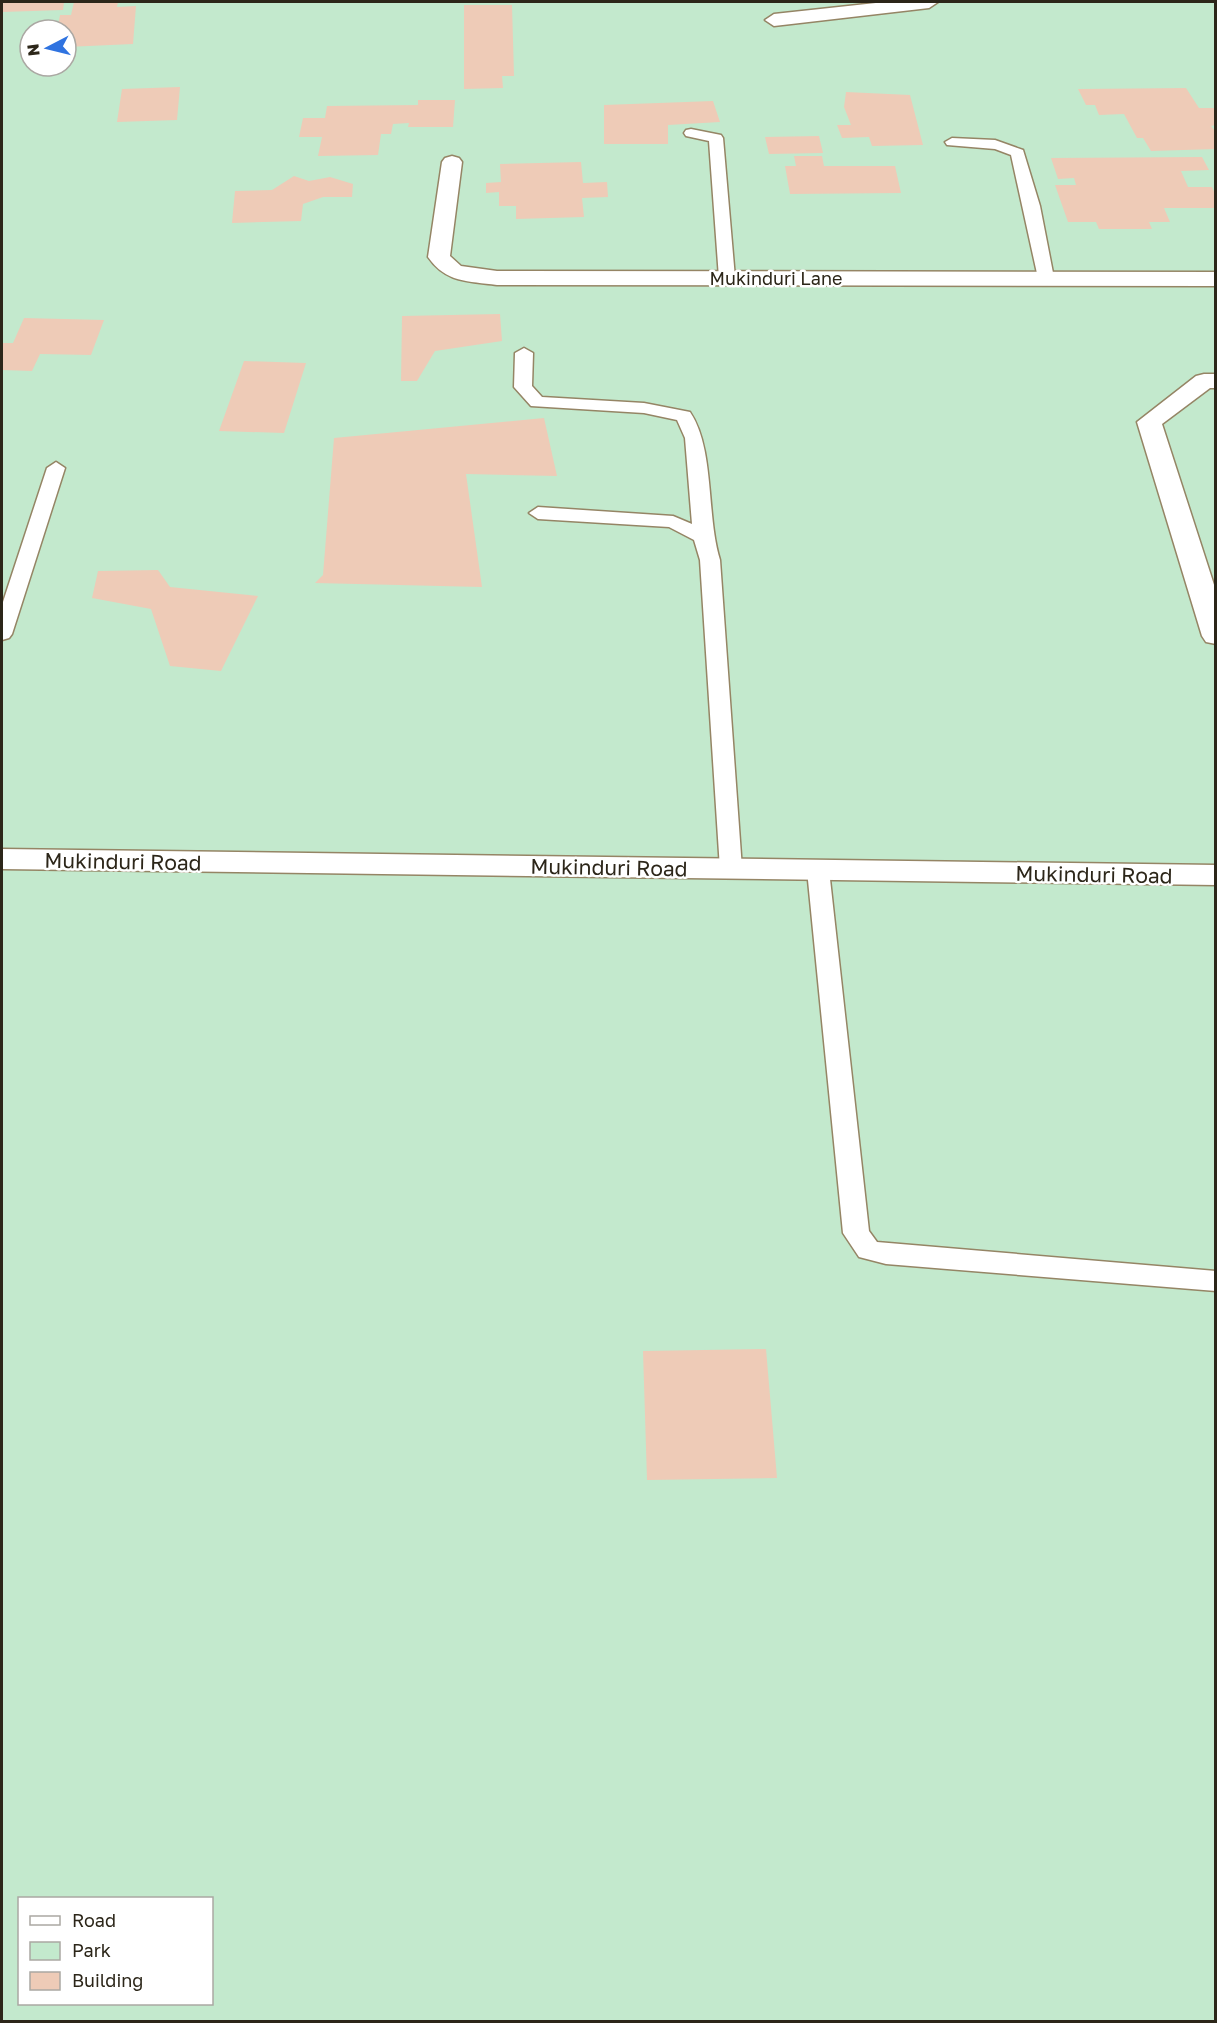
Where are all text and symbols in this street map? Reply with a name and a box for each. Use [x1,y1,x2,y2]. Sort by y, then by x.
north arrow [18,18,78,78]
text: N [22,43,44,57]
street label: Mukinduri Lane [710,267,842,289]
street label: Mukinduri Road [44,847,202,875]
street label: Mukinduri Road [530,853,688,881]
street label: Mukinduri Road [1015,860,1173,888]
legend [18,1897,213,2005]
text: Road [72,1909,116,1931]
text: Park [72,1939,111,1961]
text: Building [72,1969,143,1991]

